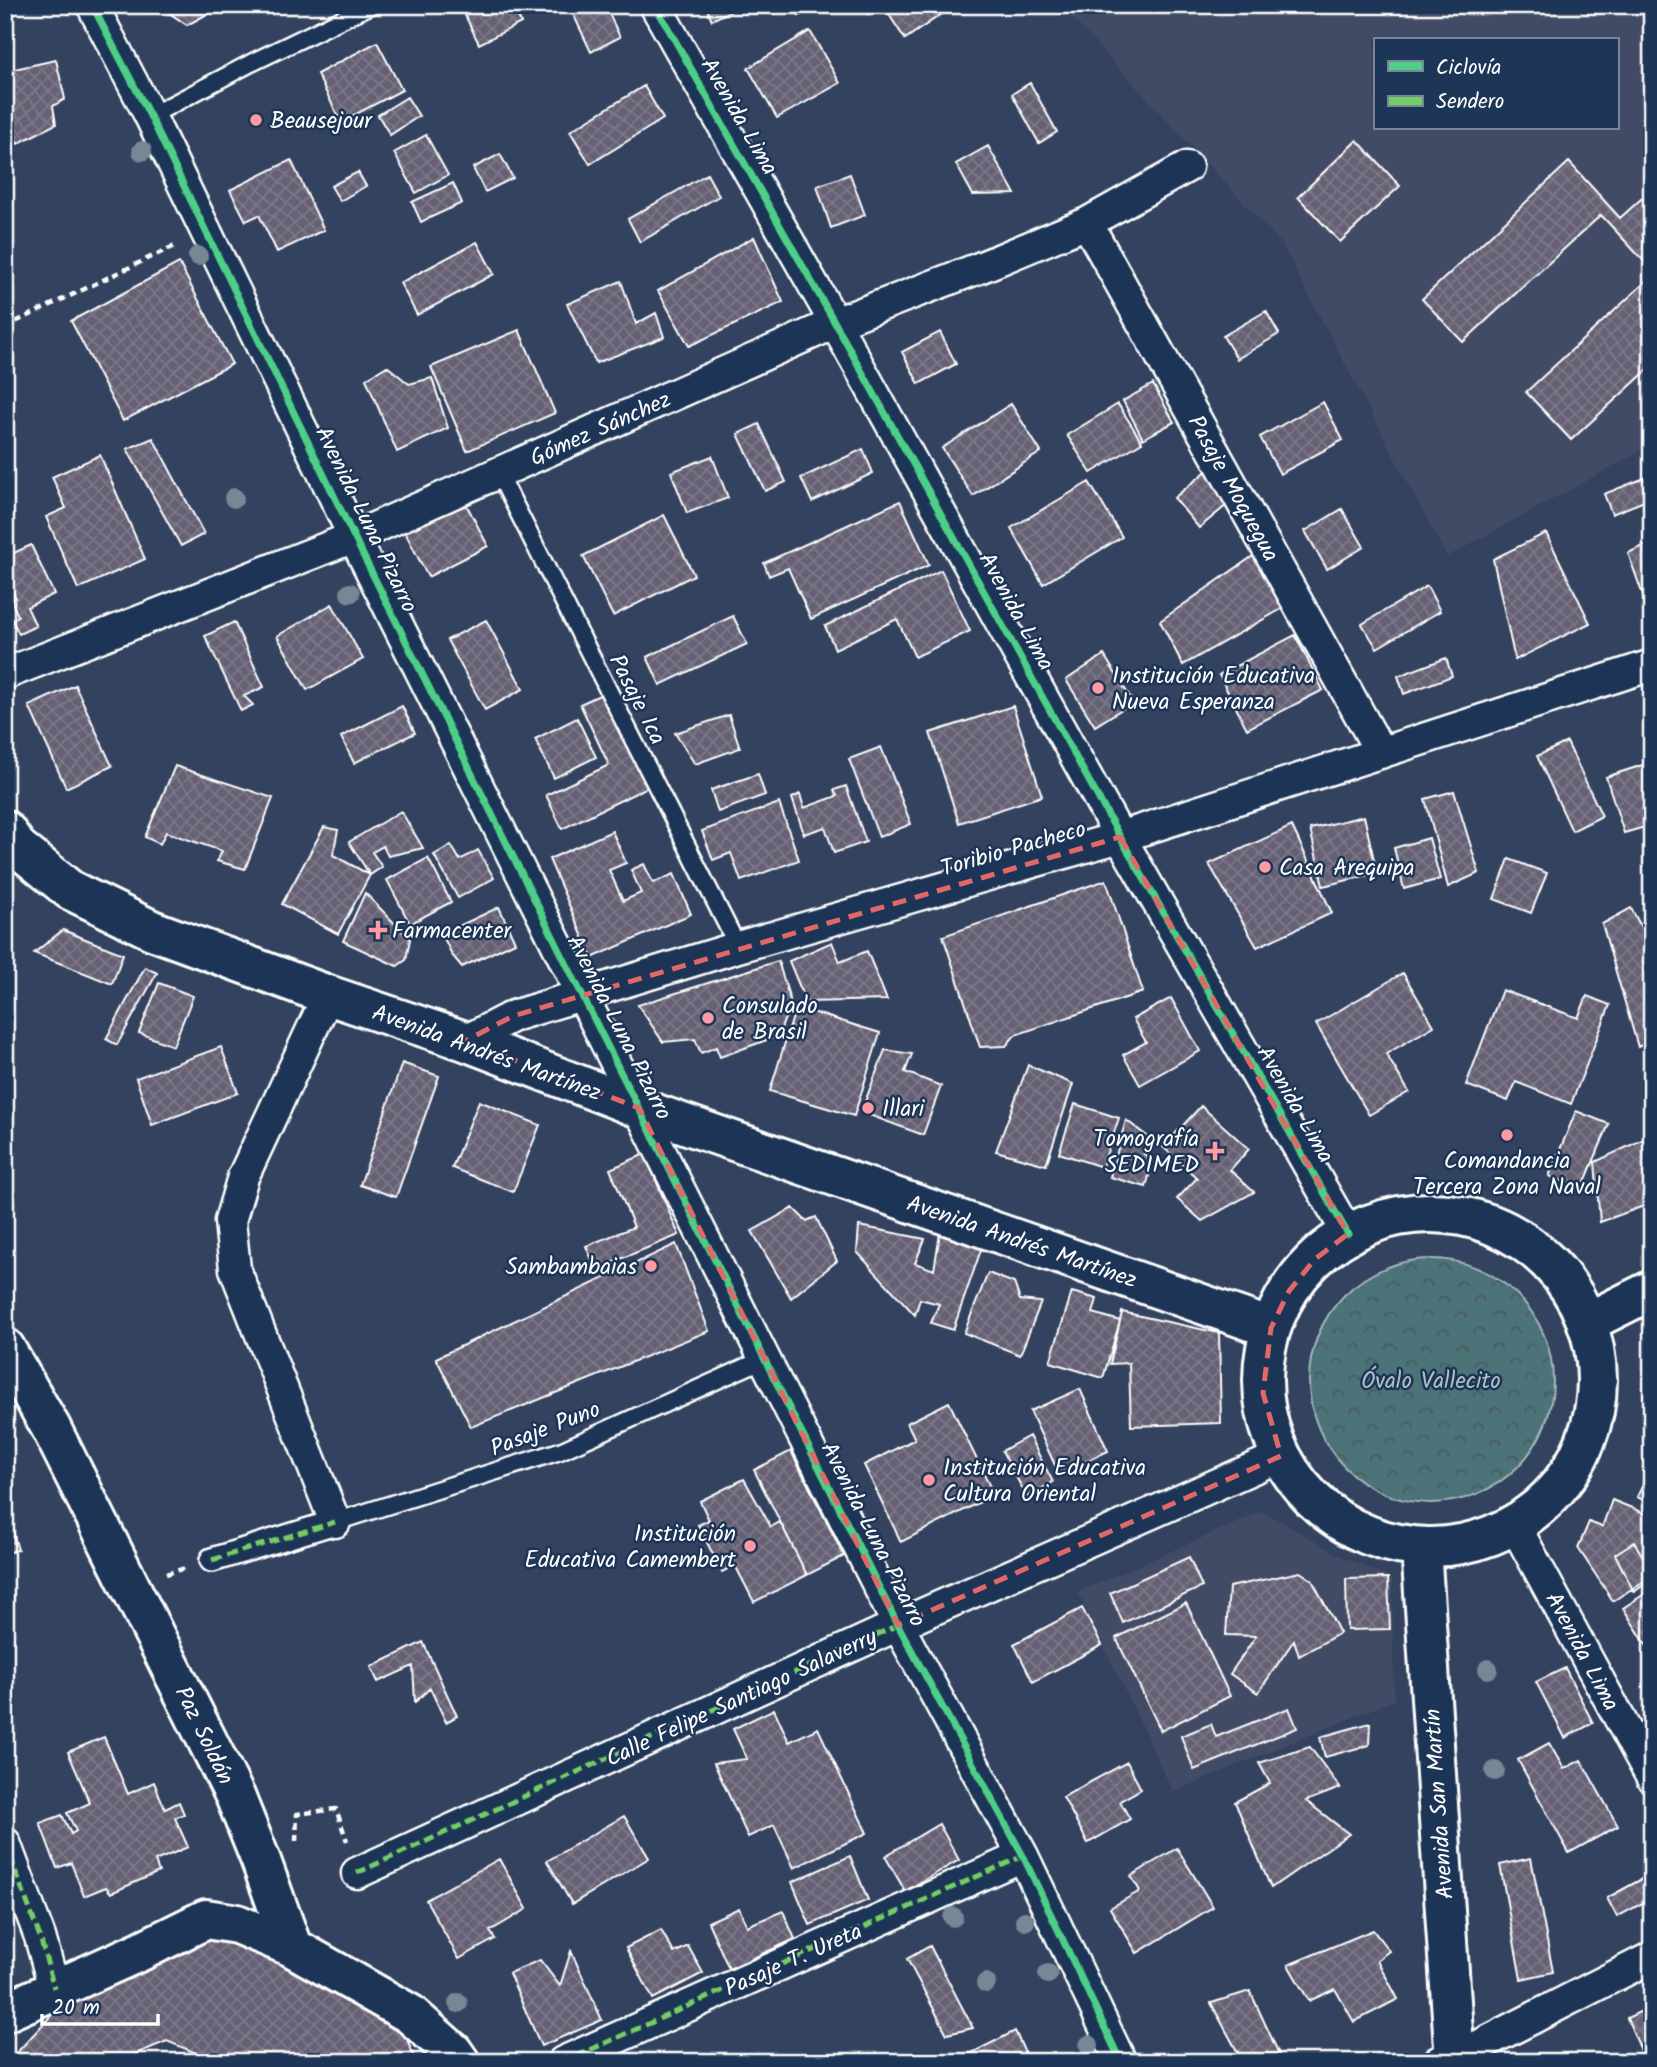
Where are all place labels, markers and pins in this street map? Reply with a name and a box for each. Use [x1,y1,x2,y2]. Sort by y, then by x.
place label: Beausejour [270,104,373,140]
marker: Beausejour [248,112,264,128]
place label: Institución Educativa Nueva Esperanza [1112,659,1315,721]
marker: Institución Educativa Nueva Esperanza [1090,680,1106,696]
place label: Casa Arequipa [1279,851,1415,887]
marker: Casa Arequipa [1257,859,1273,875]
place label: Farmacenter [392,914,513,950]
marker: Farmacenter [370,922,386,938]
place label: Consulado de Brasil [722,989,818,1051]
marker: Consulado de Brasil [700,1010,716,1026]
place label: Illari [882,1092,926,1128]
marker: Illari [860,1100,876,1116]
place label: Tomografía SEDIMED [1093,1122,1199,1184]
marker: Comandancia Tercera Zona Naval [1499,1127,1515,1143]
marker: Tomografía SEDIMED [1205,1141,1225,1161]
place label: Comandancia Tercera Zona Naval [1413,1144,1601,1206]
place label: Sambambaias [506,1250,637,1286]
marker: Sambambaias [643,1258,659,1274]
place label: Institución Educativa Cultura Oriental [943,1451,1146,1513]
marker: Institución Educativa Cultura Oriental [921,1472,937,1488]
place label: Institución Educativa Camembert [524,1517,737,1579]
marker: Institución Educativa Camembert [742,1538,758,1554]

